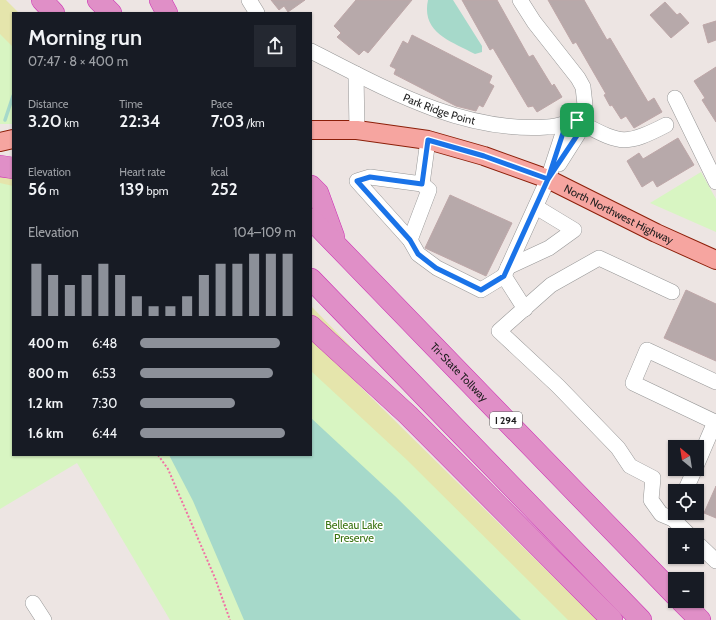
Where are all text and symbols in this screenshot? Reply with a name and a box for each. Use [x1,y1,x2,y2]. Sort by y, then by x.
text: Morning run [28,24,142,51]
button: share [254,25,296,67]
text: 07:47 · 8 × 400 m [28,53,128,69]
street label: Park Ridge Point [401,90,477,128]
text: Distance [28,97,69,111]
text: Time [119,97,143,111]
text: Pace [211,97,233,111]
pin [560,103,594,137]
icon: arrive [566,109,588,131]
text: 3.20 [28,111,62,131]
text: 22:34 [119,111,160,131]
text: 7:03 [211,111,244,131]
text: km [62,116,79,130]
text: /km [244,116,265,130]
text: Elevation [28,165,71,179]
text: Heart rate [119,165,165,179]
text: kcal [211,165,228,179]
text: 56 [28,179,47,199]
text: 139 [119,179,144,199]
text: 252 [211,179,238,199]
street label: North Northwest Highway [562,181,676,247]
text: m [47,184,59,198]
text: bpm [144,184,168,198]
text: Elevation [28,224,79,240]
text: 104–109 m [233,224,296,240]
text: 400 m [28,335,69,351]
text: 6:48 [92,335,117,351]
street label: Tri-State Tollway [427,340,491,405]
text: 800 m [28,365,68,381]
text: 6:53 [92,365,116,381]
text: 1.2 km [28,395,63,411]
text: 7:30 [92,395,117,411]
road number: I 294 [490,412,522,428]
text: 1.6 km [28,425,64,441]
text: 6:44 [92,425,117,441]
north arrow [668,440,704,476]
map controls [668,440,704,608]
button: locate [668,484,704,520]
park label: Belleau Lake Preserve [325,518,383,545]
button: + [668,528,704,564]
button: − [668,572,704,608]

